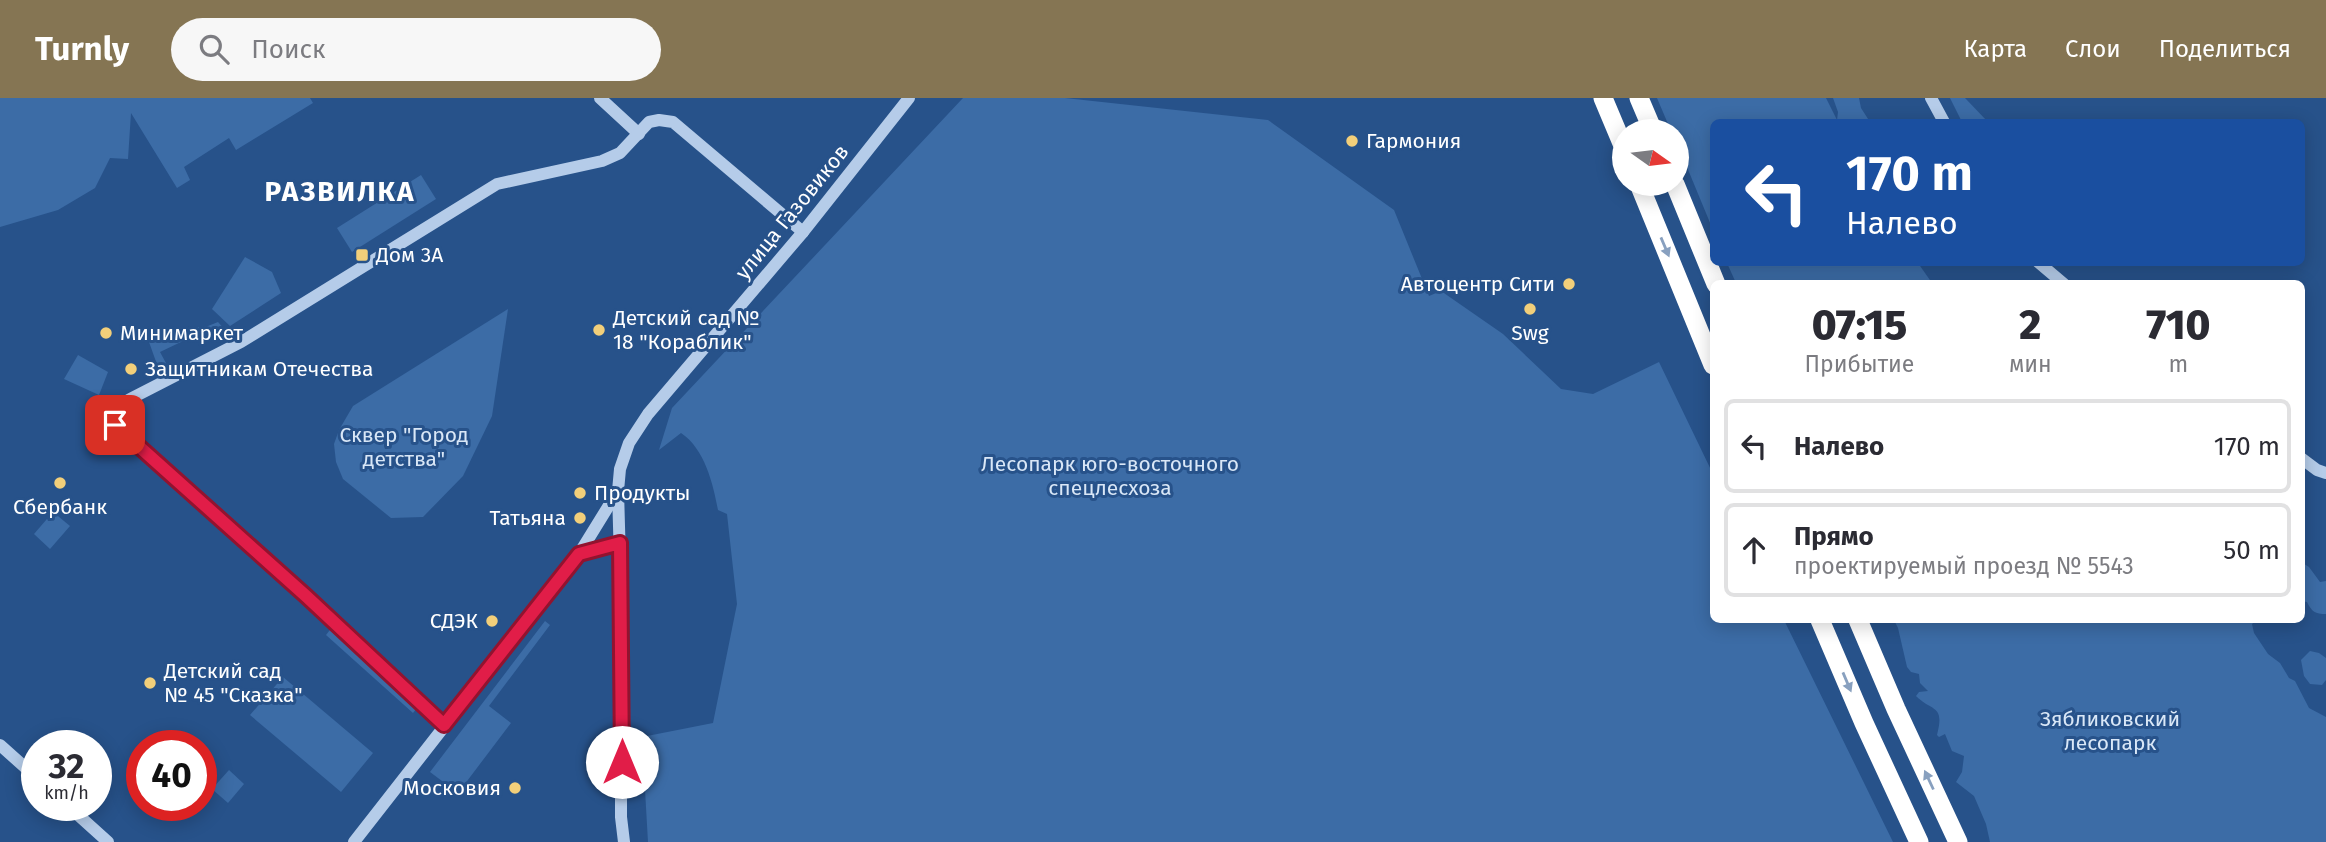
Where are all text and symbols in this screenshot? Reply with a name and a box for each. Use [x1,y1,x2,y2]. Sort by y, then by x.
search box [171,18,661,81]
text: Turnly [35,29,129,69]
icon: search [195,30,233,68]
text: Поиск [251,34,325,65]
text: Карта [1963,35,2027,63]
text: Слои [2065,35,2121,63]
text: Поделиться [2159,35,2291,63]
north arrow [1612,119,1689,196]
map controls [1612,119,1689,196]
place label: Гармония [1366,128,1461,154]
marker: Гармония [1344,133,1360,149]
street label: улица Газовиков [730,139,854,285]
text: 170 m [1846,144,1973,203]
icon: left [1731,147,1822,238]
district label: РАЗВИЛКА [265,175,415,208]
text: Налево [1846,204,1958,242]
one-way arrow [1660,236,1671,257]
place label: Дом 3А [375,242,443,268]
marker: Дом 3А [354,247,370,263]
place label: Автоцентр Сити [1401,271,1555,297]
marker: Автоцентр Сити [1561,276,1577,292]
text: 07:15 [1812,300,1907,350]
text: 2 [2019,300,2041,350]
text: 710 [2146,300,2211,350]
marker: Swg [1522,301,1538,317]
place label: Детский сад № 18 "Кораблик" [612,305,760,355]
place label: Минимаркет [120,320,244,346]
place label: Swg [1511,320,1549,346]
marker: Детский сад № 18 "Кораблик" [591,322,607,338]
marker: Минимаркет [98,325,114,341]
text: Прибытие [1804,350,1914,378]
text: мин [2009,350,2052,378]
text: m [2169,350,2188,378]
place label: Защитникам Отечества [145,356,373,382]
marker: Защитникам Отечества [123,361,139,377]
pin [85,395,145,455]
icon: arrive [96,406,134,444]
park label: Сквер "Город детства" [339,422,469,472]
icon: left [1735,427,1773,465]
text: Налево [1794,431,1884,462]
text: 170 m [2214,431,2280,462]
park label: Лесопарк юго-восточного спецлесхоза [981,451,1239,501]
marker: Сбербанк [52,475,68,491]
place label: Продукты [594,480,691,506]
marker: Продукты [572,485,588,501]
place label: Сбербанк [13,494,107,520]
place label: Татьяна [490,505,566,531]
marker: Татьяна [572,510,588,526]
text: Прямо [1794,521,1874,552]
icon: ahead [1735,531,1773,569]
text: 50 m [2223,535,2280,566]
text: проектируемый проезд № 5543 [1794,552,2134,580]
place label: СДЭК [430,608,479,634]
marker: СДЭК [484,613,500,629]
place label: Детский сад № 45 "Сказка" [163,658,303,708]
one-way arrow [1841,672,1852,693]
marker: Детский сад № 45 "Сказка" [142,675,158,691]
park label: Зябликовский лесопарк [2040,706,2180,756]
position arrow [585,725,659,799]
speed limit sign: 40 [126,730,217,821]
text: 32 [49,745,84,787]
one-way arrow [1923,770,1934,791]
place label: Московия [403,775,501,801]
marker: Московия [507,780,523,796]
text: km/h [44,782,89,804]

